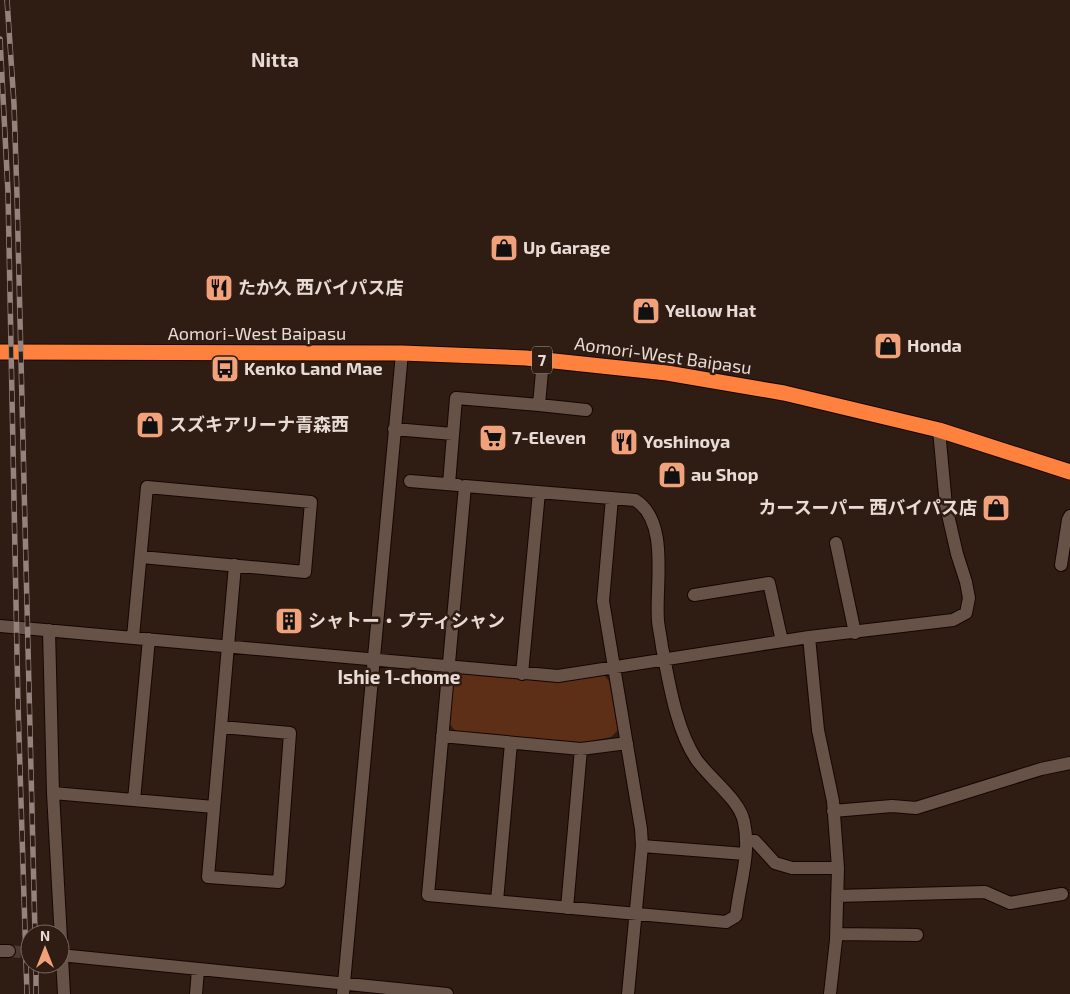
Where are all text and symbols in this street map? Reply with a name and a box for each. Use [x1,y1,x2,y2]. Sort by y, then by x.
district label: Nitta [251,47,299,71]
shop icon: Up Garage [489,233,519,263]
place label: Up Garage [523,236,610,258]
restaurant icon: たか久 西バイパス店 [204,273,234,303]
place label: たか久 西バイパス店 [238,276,404,298]
shop icon: Yellow Hat [631,296,661,326]
place label: Yellow Hat [665,299,757,321]
street label: Aomori-West Baipasu [168,322,346,344]
shop icon: Honda [873,331,903,361]
street label: Aomori-West Baipasu [573,332,753,378]
place label: Honda [907,334,962,356]
road number: 7 [532,346,552,374]
bus stop icon: Kenko Land Mae [210,354,240,384]
place label: Kenko Land Mae [244,357,383,379]
shop icon: スズキアリーナ青森西 [135,410,165,440]
place label: スズキアリーナ青森西 [169,413,349,435]
supermarket icon: 7-Eleven [478,423,508,453]
place label: 7-Eleven [512,426,586,448]
restaurant icon: Yoshinoya [609,427,639,457]
place label: Yoshinoya [643,430,730,452]
shop icon: au Shop [657,460,687,490]
place label: au Shop [691,463,759,485]
shop icon: カースーパー 西バイパス店 [981,493,1011,523]
place label: カースーパー 西バイパス店 [759,496,977,518]
building icon: シャトー・プティシャン [274,606,304,636]
place label: シャトー・プティシャン [308,609,505,631]
district label: Ishie 1-chome [338,665,461,688]
north arrow [20,924,70,974]
text: N [40,927,50,944]

